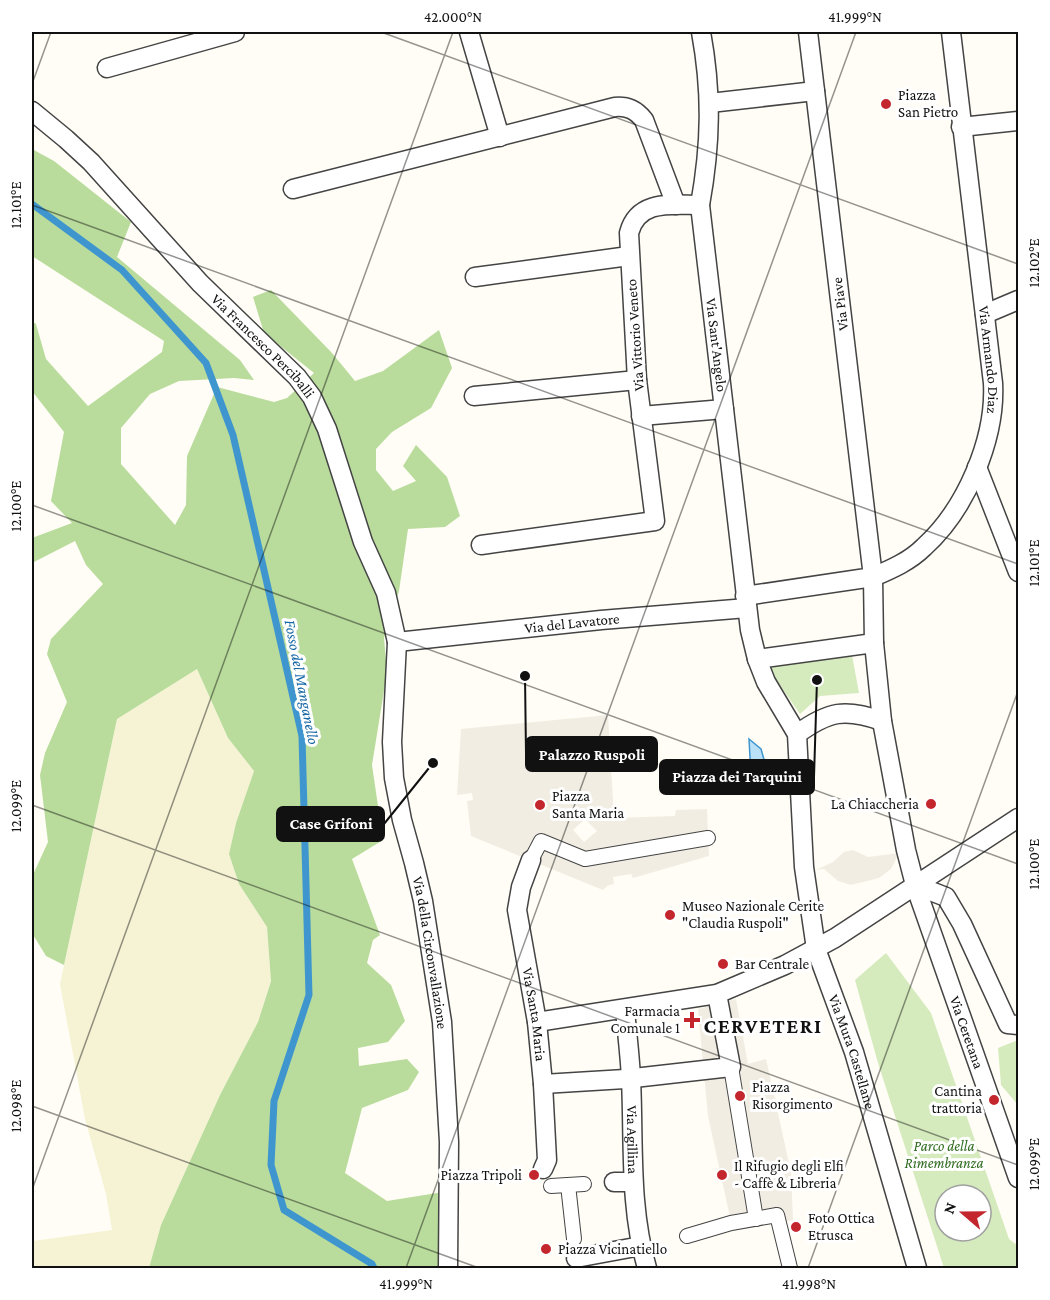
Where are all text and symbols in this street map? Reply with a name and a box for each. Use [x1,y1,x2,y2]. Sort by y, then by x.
text: 42.000°N [424,9,482,25]
text: 41.999°N [828,9,882,25]
place label: Piazza San Pietro [898,87,958,120]
marker: Piazza San Pietro [879,97,893,111]
text: 12.101°E [8,181,24,229]
text: 12.102°E [1026,238,1042,288]
street label: Via Piave [829,276,851,332]
street label: Via Vittorio Veneto [623,278,647,392]
street label: Via Francesco Perciballi [208,291,318,401]
street label: Via Sant'Angelo [703,297,730,393]
street label: Via Armando Diaz [976,305,1001,414]
text: 12.100°E [8,481,24,531]
text: 12.101°E [1026,539,1042,587]
street label: Via del Lavatore [524,610,621,636]
water label: Fosso del Manganello [281,618,322,746]
callout: Palazzo Ruspoli [526,737,657,771]
text: Palazzo Ruspoli [539,746,646,763]
callout: Piazza dei Tarquini [660,760,814,794]
text: Piazza dei Tarquini [672,768,802,785]
text: 12.099°E [8,780,24,832]
place label: Piazza Santa Maria [552,788,624,821]
place label: La Chiaccheria [831,796,919,812]
marker: La Chiaccheria [924,797,938,811]
marker: Piazza Santa Maria [533,798,547,812]
callout: Case Grifoni [277,807,384,841]
text: Case Grifoni [289,815,373,832]
text: 12.100°E [1026,839,1042,889]
street label: Via della Circonvallazione [409,875,450,1030]
place label: Museo Nazionale Cerite "Claudia Ruspoli" [682,898,824,932]
marker: Museo Nazionale Cerite "Claudia Ruspoli" [663,908,677,922]
place label: Bar Centrale [735,956,810,972]
marker: Bar Centrale [716,957,730,971]
street label: Via Santa Maria [519,966,549,1062]
street label: Via Mura Castellane [825,992,878,1111]
street label: Via Ceretana [947,994,987,1071]
place label: Farmacia Comunale 1 [610,1003,680,1036]
marker: Farmacia Comunale 1 [685,1013,699,1027]
district label: CERVETERI [703,1014,823,1038]
place label: Piazza Risorgimento [752,1079,833,1113]
text: 12.098°E [8,1080,24,1132]
place label: Cantina trattoria [932,1083,982,1116]
marker: Piazza Risorgimento [733,1089,747,1103]
marker: Cantina trattoria [987,1093,1001,1107]
street label: Via Agillina [623,1105,641,1174]
park label: Parco della Rimembranza [905,1138,983,1171]
text: 12.099°E [1026,1138,1042,1190]
place label: Il Rifugio degli Elfi - Caffè & Libreria [734,1158,844,1191]
place label: Piazza Tripoli [441,1167,522,1184]
marker: Piazza Tripoli [527,1168,541,1182]
marker: Il Rifugio degli Elfi - Caffè & Libreria [715,1168,729,1182]
north arrow [933,1183,993,1243]
text: N [940,1200,959,1216]
place label: Foto Ottica Etrusca [808,1210,875,1243]
marker: Foto Ottica Etrusca [789,1220,803,1234]
place label: Piazza Vicinatiello [558,1241,667,1257]
marker: Piazza Vicinatiello [539,1242,553,1256]
text: 41.999°N [379,1276,433,1292]
text: 41.998°N [782,1276,836,1292]

